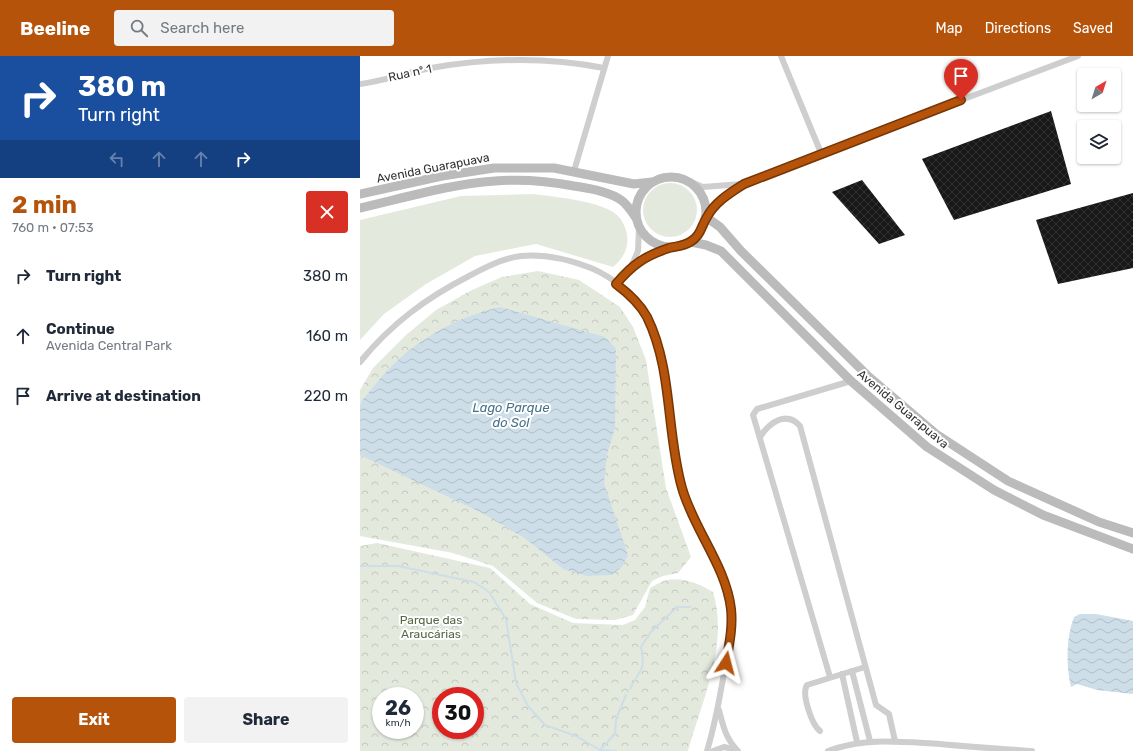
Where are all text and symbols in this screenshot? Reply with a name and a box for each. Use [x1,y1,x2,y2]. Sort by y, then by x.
search box [114,10,394,46]
text: Beeline [20,17,90,40]
icon: search [128,17,150,39]
text: Search here [160,19,244,37]
text: Map [936,20,963,37]
text: Directions [985,20,1051,37]
text: Saved [1073,20,1113,37]
pin [944,59,978,100]
street label: Rua nº 1 [387,62,433,84]
icon: arrive [950,65,972,87]
north arrow [1077,68,1121,112]
map controls [1077,68,1121,164]
text: 380 m [78,70,166,103]
icon: right [12,72,64,124]
text: Turn right [78,104,160,126]
button: layers [1077,120,1121,164]
icon: left [106,148,128,170]
icon: ahead [148,148,170,170]
icon: ahead [190,148,212,170]
icon: right [232,148,254,170]
street label: Avenida Guarapuava [375,150,491,186]
text: 2 min [12,191,77,219]
button: close [306,191,348,233]
text: 760 m · 07:53 [12,220,94,235]
icon: right [12,265,34,287]
text: Turn right [46,267,121,285]
text: 380 m [303,267,348,285]
text: Continue [46,320,115,338]
icon: ahead [12,325,34,347]
text: 160 m [306,327,348,345]
text: Avenida Central Park [46,338,172,353]
street label: Avenida Guarapuava [855,367,951,451]
icon: arrive [12,385,34,407]
text: Arrive at destination [46,387,201,405]
text: 220 m [304,387,348,405]
water label: Lago Parque do Sol [473,400,549,430]
park label: Parque das Araucárias [400,613,462,641]
position arrow [705,642,747,684]
speed limit sign: 30 [432,687,484,739]
text: 26 [385,696,411,720]
button: Exit [12,697,176,743]
button: Share [184,697,348,743]
text: km/h [386,717,410,729]

